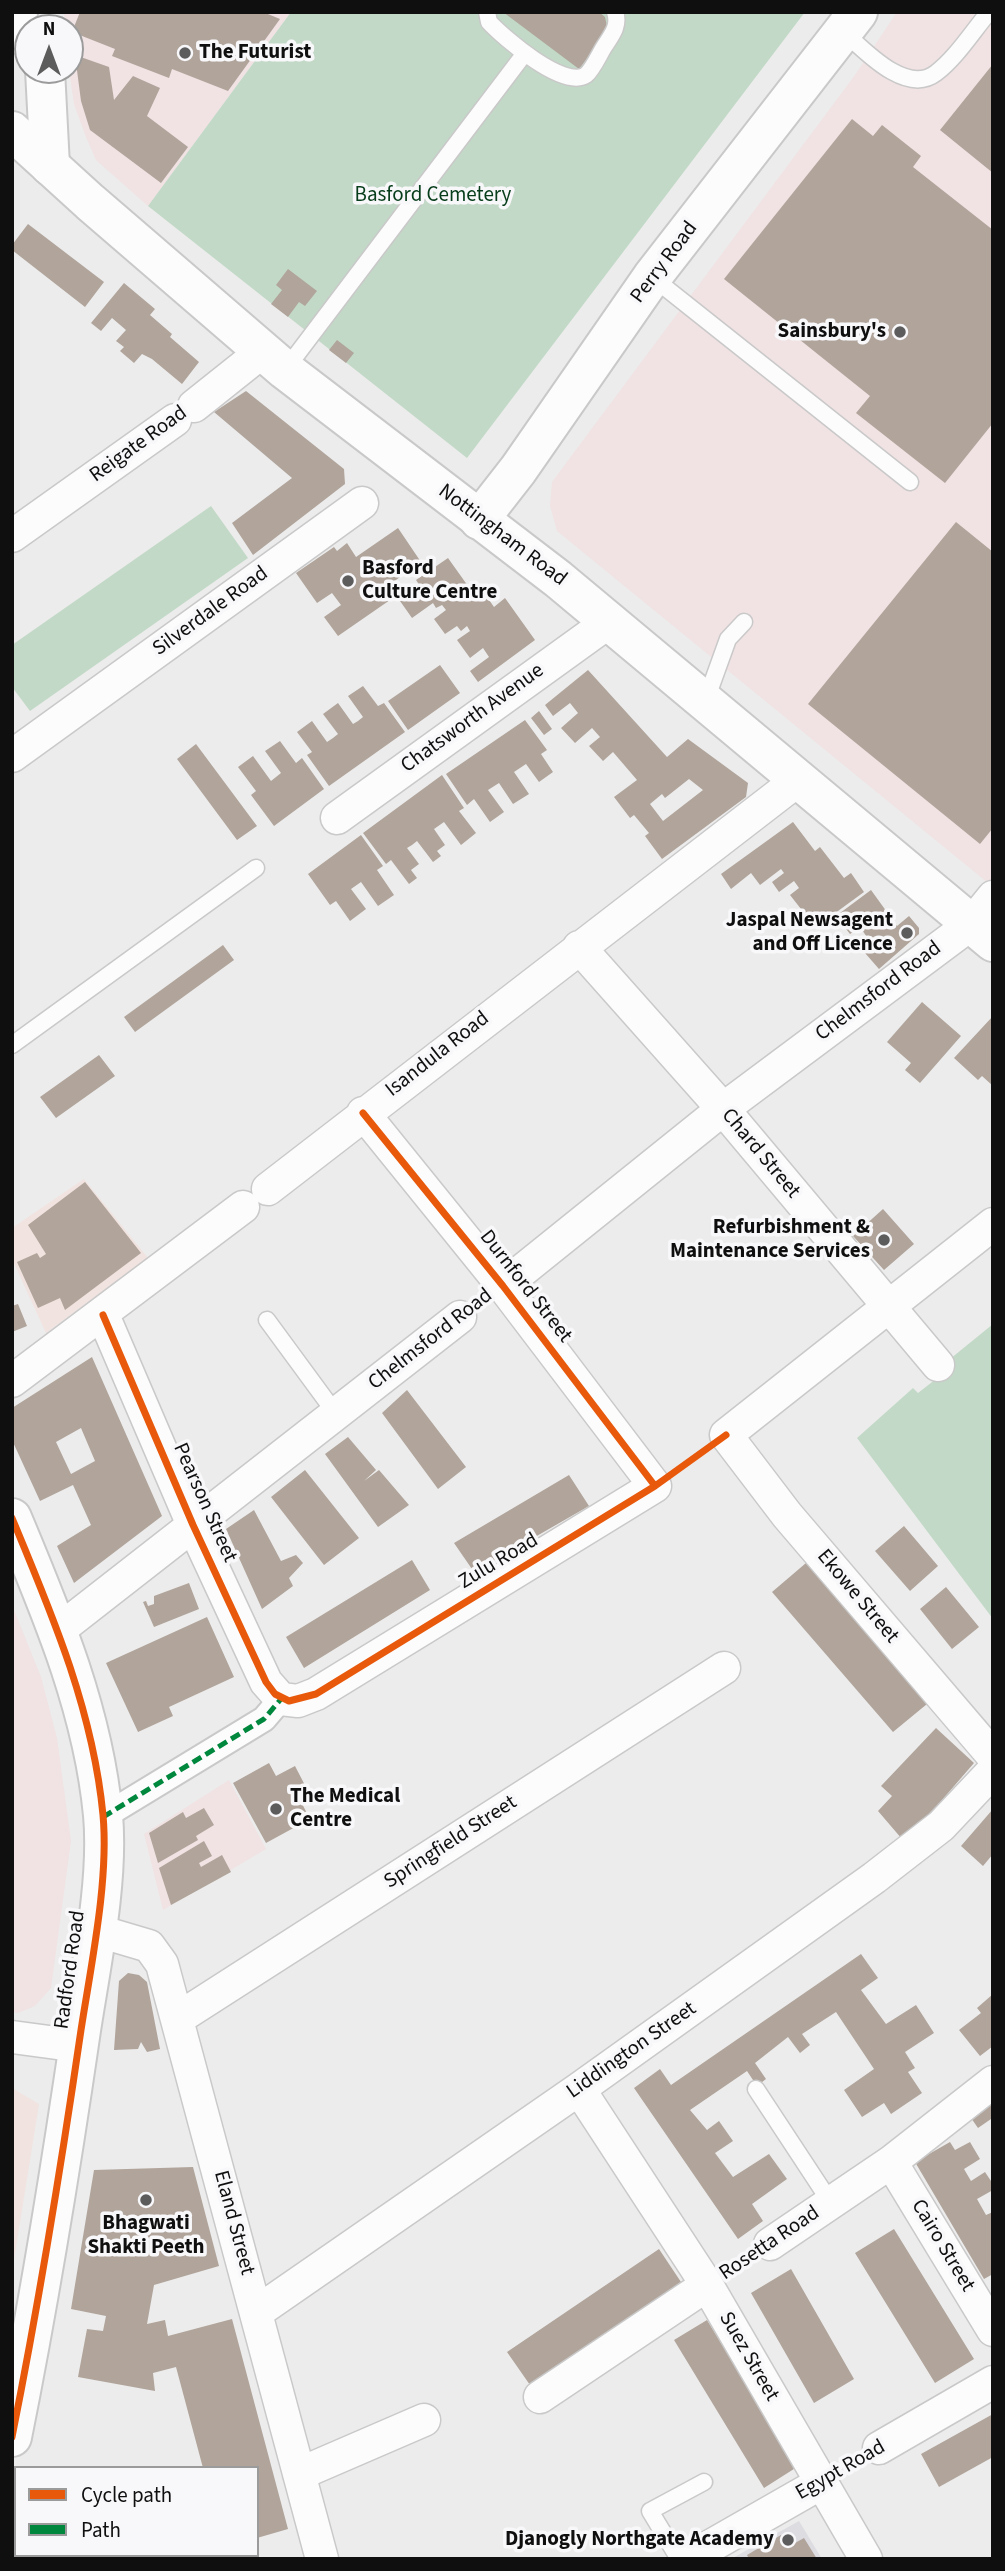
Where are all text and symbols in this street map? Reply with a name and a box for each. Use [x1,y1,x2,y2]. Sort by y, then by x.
north arrow [14,14,84,84]
text: N [43,16,55,43]
place label: The Futurist [199,40,311,66]
marker: The Futurist [177,45,193,61]
park label: Basford Cemetery [355,183,511,209]
street label: Perry Road [626,217,704,309]
place label: Sainsbury's [778,319,886,345]
marker: Sainsbury's [892,324,908,340]
street label: Reigate Road [85,401,193,489]
street label: Nottingham Road [433,480,571,592]
place label: Basford Culture Centre [362,556,497,606]
street label: Silverdale Road [148,562,274,662]
marker: Basford Culture Centre [340,573,356,589]
street label: Chatsworth Avenue [397,659,549,779]
place label: Jaspal Newsagent and Off Licence [726,908,893,958]
marker: Jaspal Newsagent and Off Licence [899,925,915,941]
street label: Chelmsford Road [811,937,947,1047]
street label: Isandula Road [381,1007,495,1103]
street label: Chard Street [715,1104,805,1204]
place label: Refurbishment & Maintenance Services [670,1215,870,1265]
street label: Durnford Street [473,1226,577,1348]
marker: Refurbishment & Maintenance Services [876,1232,892,1248]
street label: Chelmsford Road [364,1284,498,1396]
street label: Pearson Street [167,1440,241,1566]
street label: Zulu Road [455,1528,543,1596]
street label: Ekowe Street [811,1545,903,1649]
place label: The Medical Centre [290,1784,400,1834]
street label: Springfield Street [380,1791,522,1895]
marker: The Medical Centre [268,1801,284,1817]
street label: Radford Road [50,1909,92,2031]
street label: Liddington Street [562,1997,702,2105]
street label: Eland Street [207,2168,259,2278]
marker: Bhagwati Shakti Peeth [138,2192,154,2208]
street label: Cairo Street [905,2195,979,2297]
street label: Rosetta Road [715,2201,825,2287]
place label: Bhagwati Shakti Peeth [87,2211,205,2261]
street label: Suez Street [712,2308,784,2406]
street label: Egypt Road [792,2435,890,2507]
legend [14,2466,259,2557]
text: Cycle path [81,2480,172,2510]
text: Path [81,2515,121,2545]
place label: Djanogly Northgate Academy [505,2527,774,2553]
marker: Djanogly Northgate Academy [780,2532,796,2548]

